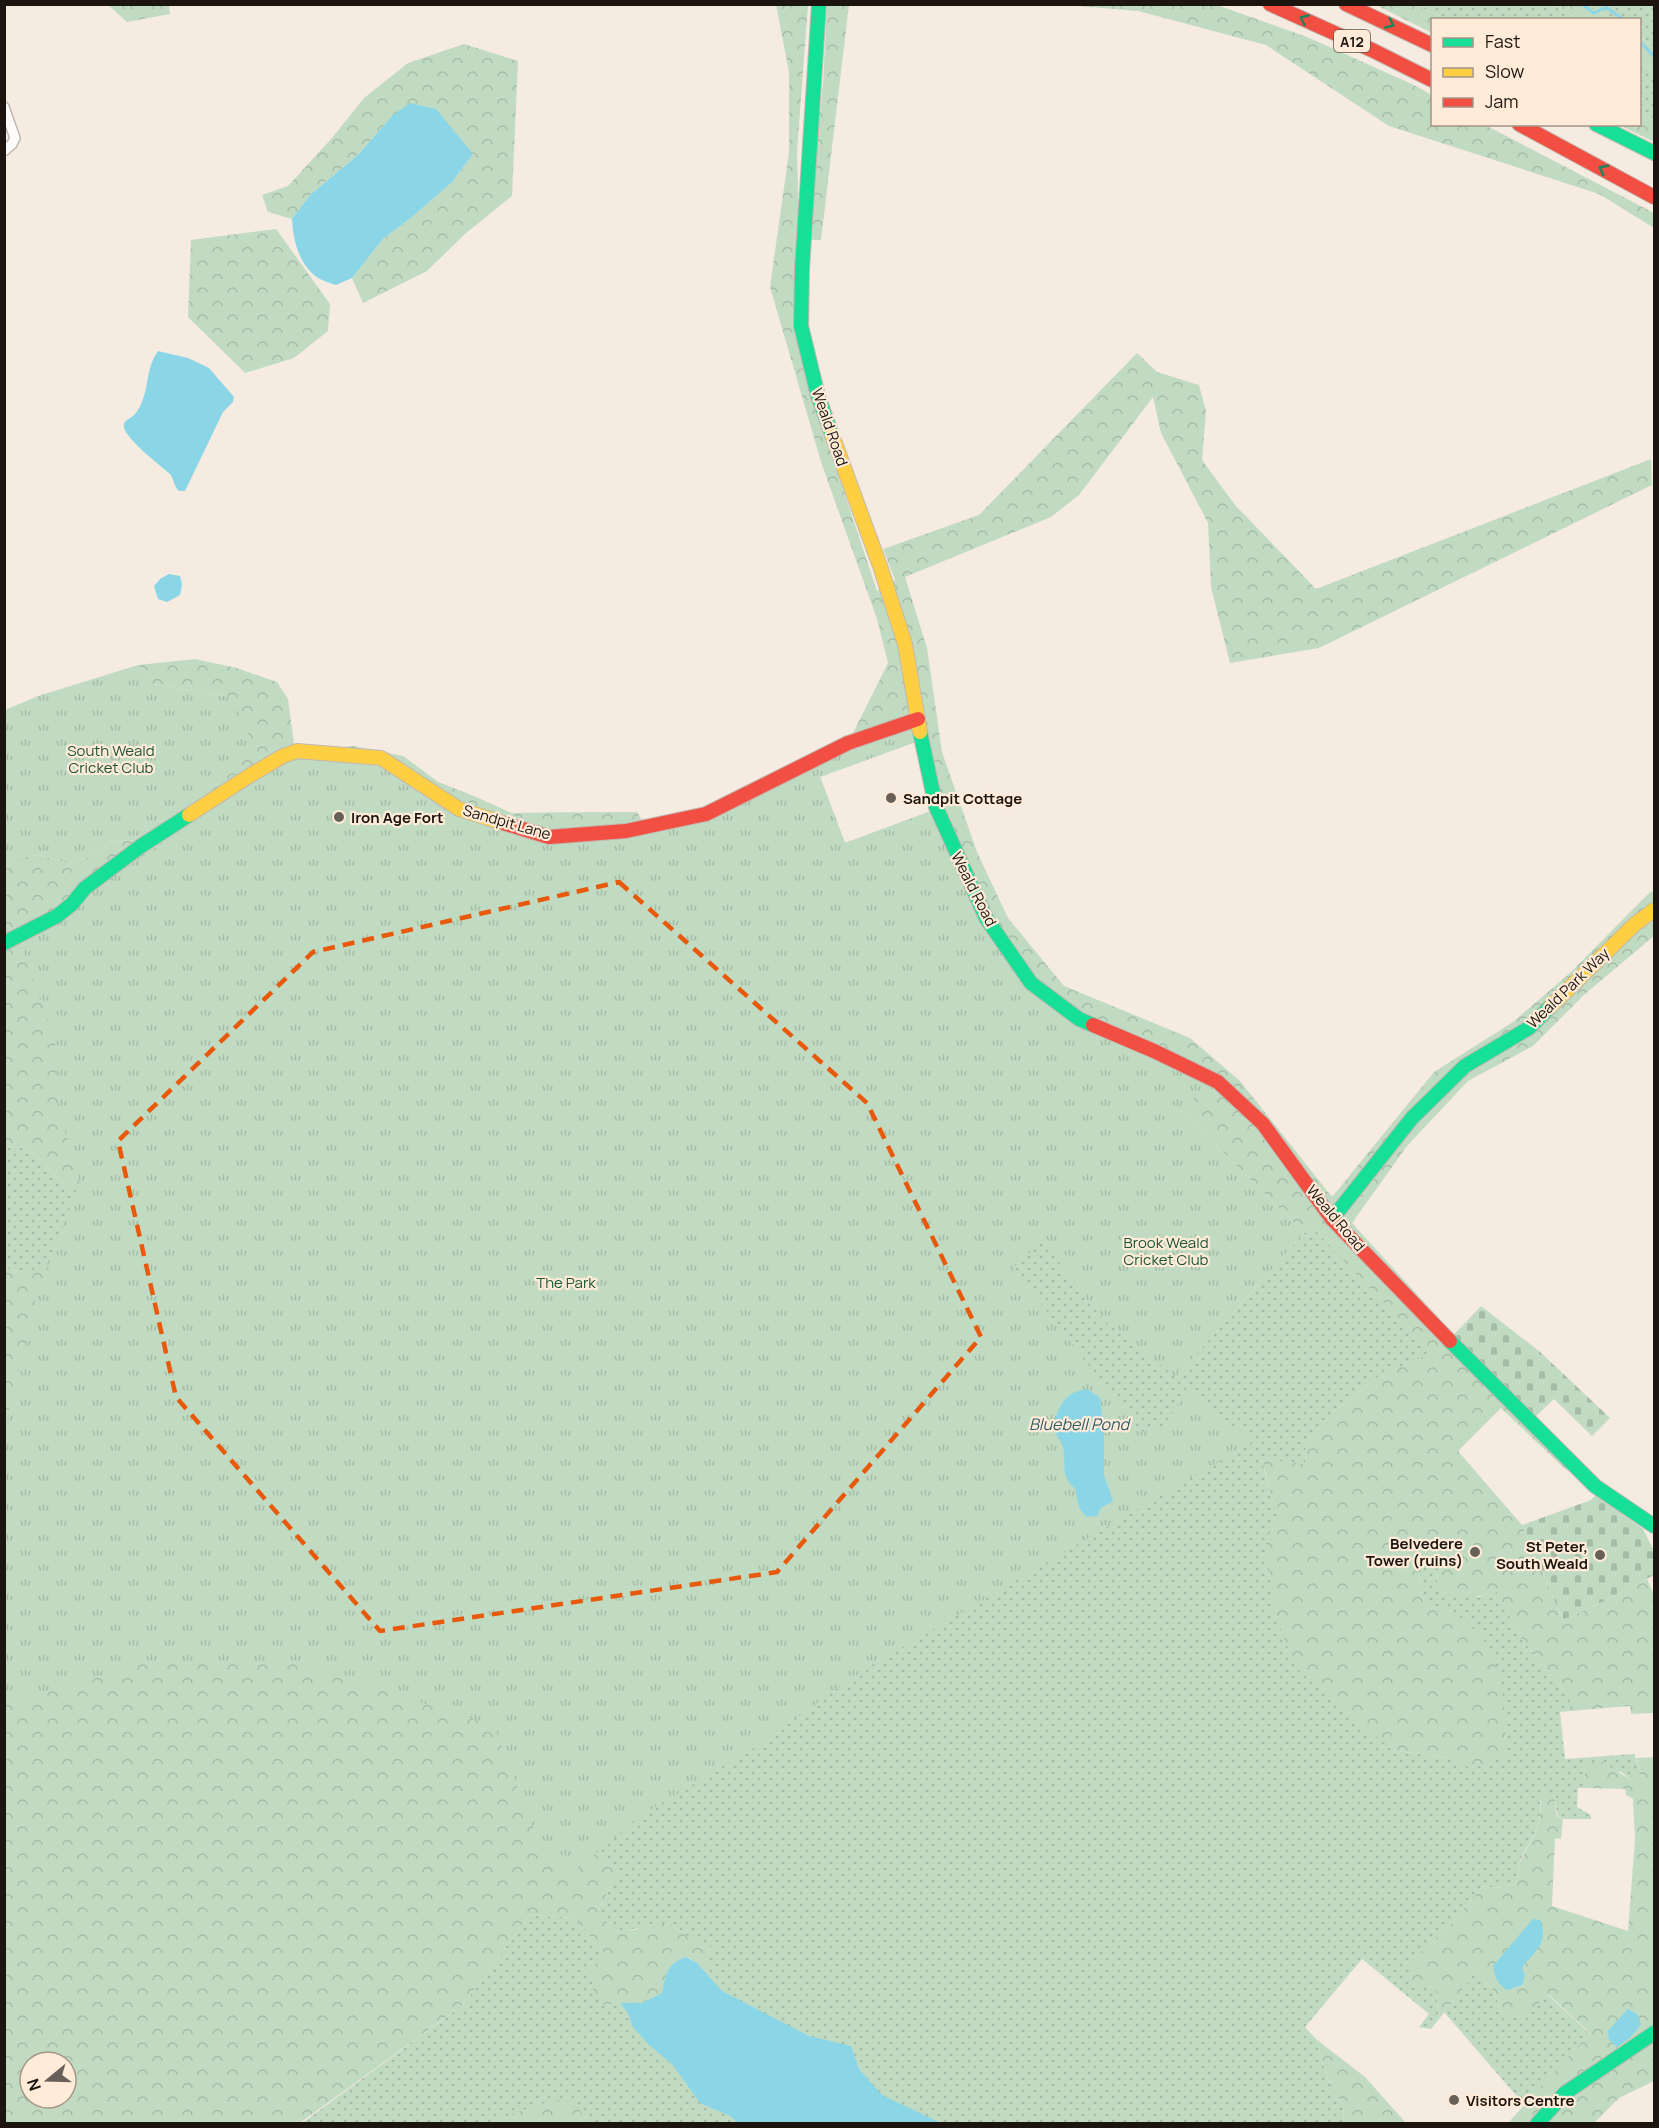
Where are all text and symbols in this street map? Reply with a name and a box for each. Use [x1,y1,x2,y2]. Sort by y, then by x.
one-way arrow [1299,15,1310,27]
one-way arrow [1383,17,1394,29]
legend [1431,18,1641,126]
text: Fast [1485,29,1520,53]
road number: A12 [1334,30,1370,52]
text: Slow [1485,59,1525,83]
text: Jam [1485,89,1519,113]
one-way arrow [1599,165,1609,176]
street label: Weald Road [807,385,853,469]
park label: South Weald Cricket Club [67,740,155,778]
place label: Sandpit Cottage [903,788,1022,809]
marker: Sandpit Cottage [884,791,898,805]
street label: Sandpit Lane [461,799,554,845]
place label: Iron Age Fort [351,807,443,828]
marker: Iron Age Fort [332,810,346,824]
street label: Weald Road [946,848,1002,930]
street label: Weald Park Way [1522,943,1614,1033]
street label: Weald Road [1302,1180,1370,1256]
park label: Brook Weald Cricket Club [1123,1232,1209,1270]
park label: The Park [536,1272,596,1293]
water label: Bluebell Pond [1029,1413,1131,1435]
place label: Belvedere Tower (ruins) [1366,1533,1463,1571]
place label: St Peter, South Weald [1496,1536,1588,1574]
marker: Belvedere Tower (ruins) [1468,1545,1482,1559]
marker: St Peter, South Weald [1593,1548,1607,1562]
north arrow [18,2050,78,2110]
text: N [22,2076,46,2094]
place label: Visitors Centre [1466,2090,1575,2111]
marker: Visitors Centre [1447,2093,1461,2107]

